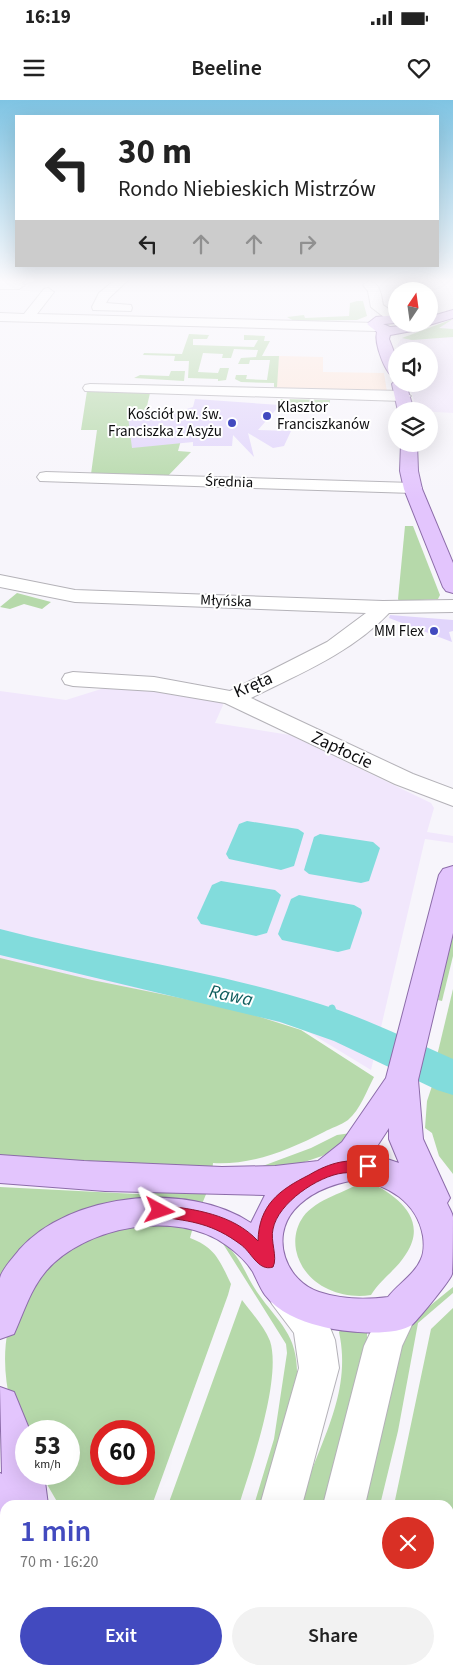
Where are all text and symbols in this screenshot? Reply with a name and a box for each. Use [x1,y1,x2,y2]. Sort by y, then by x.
text: 16:19 [25,4,71,31]
text: Beeline [191,52,262,84]
icon: menu [20,54,48,82]
icon: heart [405,54,433,82]
text: 30 m [118,127,192,177]
icon: left [35,135,100,200]
text: Rondo Niebieskich Mistrzów [118,173,376,205]
icon: left [134,230,162,258]
icon: ahead [187,230,215,258]
icon: ahead [240,230,268,258]
icon: right [293,230,321,258]
north arrow [388,282,438,332]
map controls [388,282,438,452]
button: sound [388,342,438,392]
place label: Klasztor Franciszkanów [277,397,370,435]
button: layers [388,402,438,452]
place label: Kościół pw. św. Franciszka z Asyżu [108,404,222,442]
marker: Klasztor Franciszkanów [261,410,273,422]
marker: Kościół pw. św. Franciszka z Asyżu [226,417,238,429]
street label: Średnia [204,471,254,493]
street label: Młyńska [200,590,252,612]
place label: MM Flex [374,621,424,642]
marker: MM Flex [428,625,440,637]
street label: Kręta [230,666,276,704]
street label: Zapłocie [307,725,377,775]
water label: Rawa [207,978,255,1014]
pin [347,1145,389,1187]
icon: arrive [354,1152,382,1180]
position arrow [133,1184,185,1236]
speed limit sign: 60 [90,1420,155,1485]
text: 53 [34,1428,61,1464]
text: km/h [34,1456,61,1473]
text: 1 min [20,1510,91,1553]
button: close [382,1517,434,1569]
text: 70 m · 16:20 [20,1551,99,1573]
button: Exit [20,1607,222,1665]
button: Share [232,1607,434,1665]

